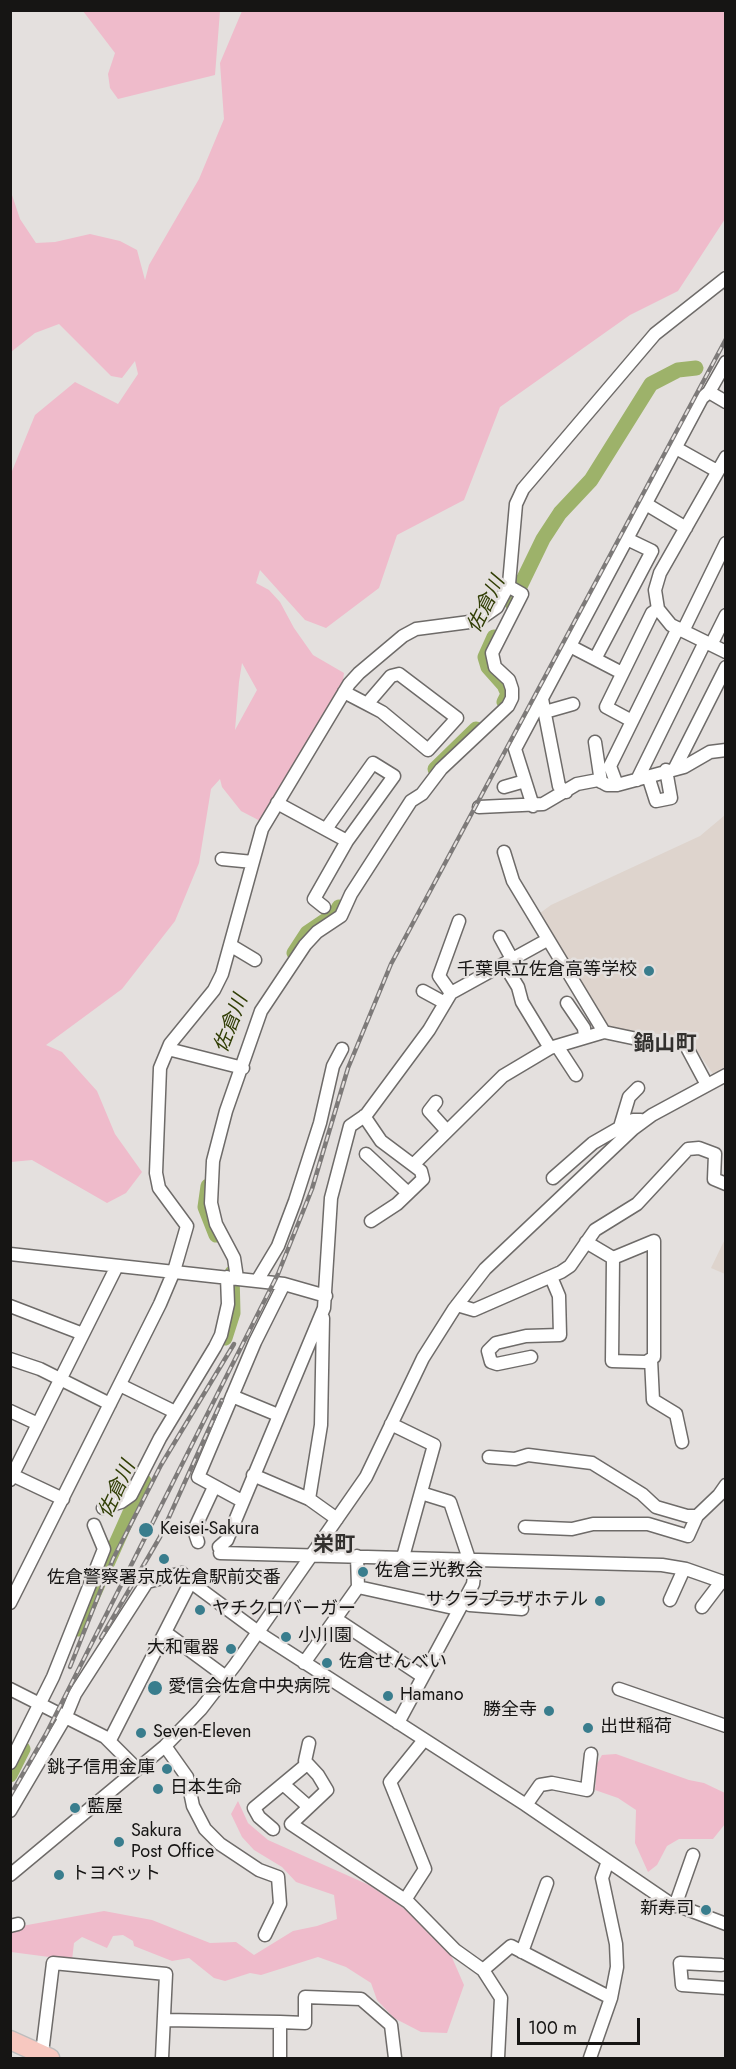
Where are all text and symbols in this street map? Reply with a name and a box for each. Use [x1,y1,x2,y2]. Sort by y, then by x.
water label: 佐倉川 [463,573,511,637]
place label: 千葉県立佐倉高等学校 [457,960,637,982]
marker: 千葉県立佐倉高等学校 [642,964,656,978]
water label: 佐倉川 [210,992,254,1056]
district label: 鍋山町 [634,1032,696,1058]
water label: 佐倉川 [94,1458,142,1522]
place label: Keisei-Sakura [160,1519,259,1541]
marker: Keisei-Sakura [137,1521,155,1539]
district label: 栄町 [313,1533,355,1559]
marker: 佐倉警察署京成佐倉駅前交番 [157,1552,171,1566]
place label: 佐倉三光教会 [375,1561,483,1583]
marker: 佐倉三光教会 [356,1565,370,1579]
place label: 佐倉警察署京成佐倉駅前交番 [47,1568,281,1590]
place label: サクラプラザホテル [426,1590,588,1612]
marker: サクラプラザホテル [593,1594,607,1608]
place label: ヤチクロバーガー [212,1599,356,1621]
marker: ヤチクロバーガー [193,1603,207,1617]
place label: 小川園 [298,1626,352,1648]
marker: 小川園 [279,1630,293,1644]
place label: 大和電器 [147,1638,219,1660]
marker: 大和電器 [224,1642,238,1656]
place label: 佐倉せんべい [339,1652,447,1674]
marker: 佐倉せんべい [320,1656,334,1670]
place label: 愛信会佐倉中央病院 [168,1677,330,1699]
marker: 愛信会佐倉中央病院 [146,1679,164,1697]
place label: Hamano [400,1685,464,1707]
marker: Hamano [381,1689,395,1703]
place label: 勝全寺 [483,1700,537,1722]
marker: 勝全寺 [542,1704,556,1718]
place label: 出世稲荷 [600,1717,672,1739]
marker: 出世稲荷 [581,1721,595,1735]
place label: Seven-Eleven [153,1722,251,1744]
marker: Seven-Eleven [134,1726,148,1740]
place label: 銚子信用金庫 [47,1758,155,1780]
marker: 銚子信用金庫 [160,1762,174,1776]
place label: 日本生命 [170,1778,242,1800]
marker: 日本生命 [151,1782,165,1796]
place label: 藍屋 [87,1797,123,1819]
marker: 藍屋 [68,1801,82,1815]
place label: Sakura Post Office [131,1821,214,1864]
marker: Sakura Post Office [112,1835,126,1849]
place label: トヨペット [71,1864,161,1886]
marker: トヨペット [52,1868,66,1882]
place label: 新寿司 [640,1899,694,1921]
marker: 新寿司 [699,1903,713,1917]
scale bar [520,2006,643,2044]
text: 100 m [528,2015,577,2041]

